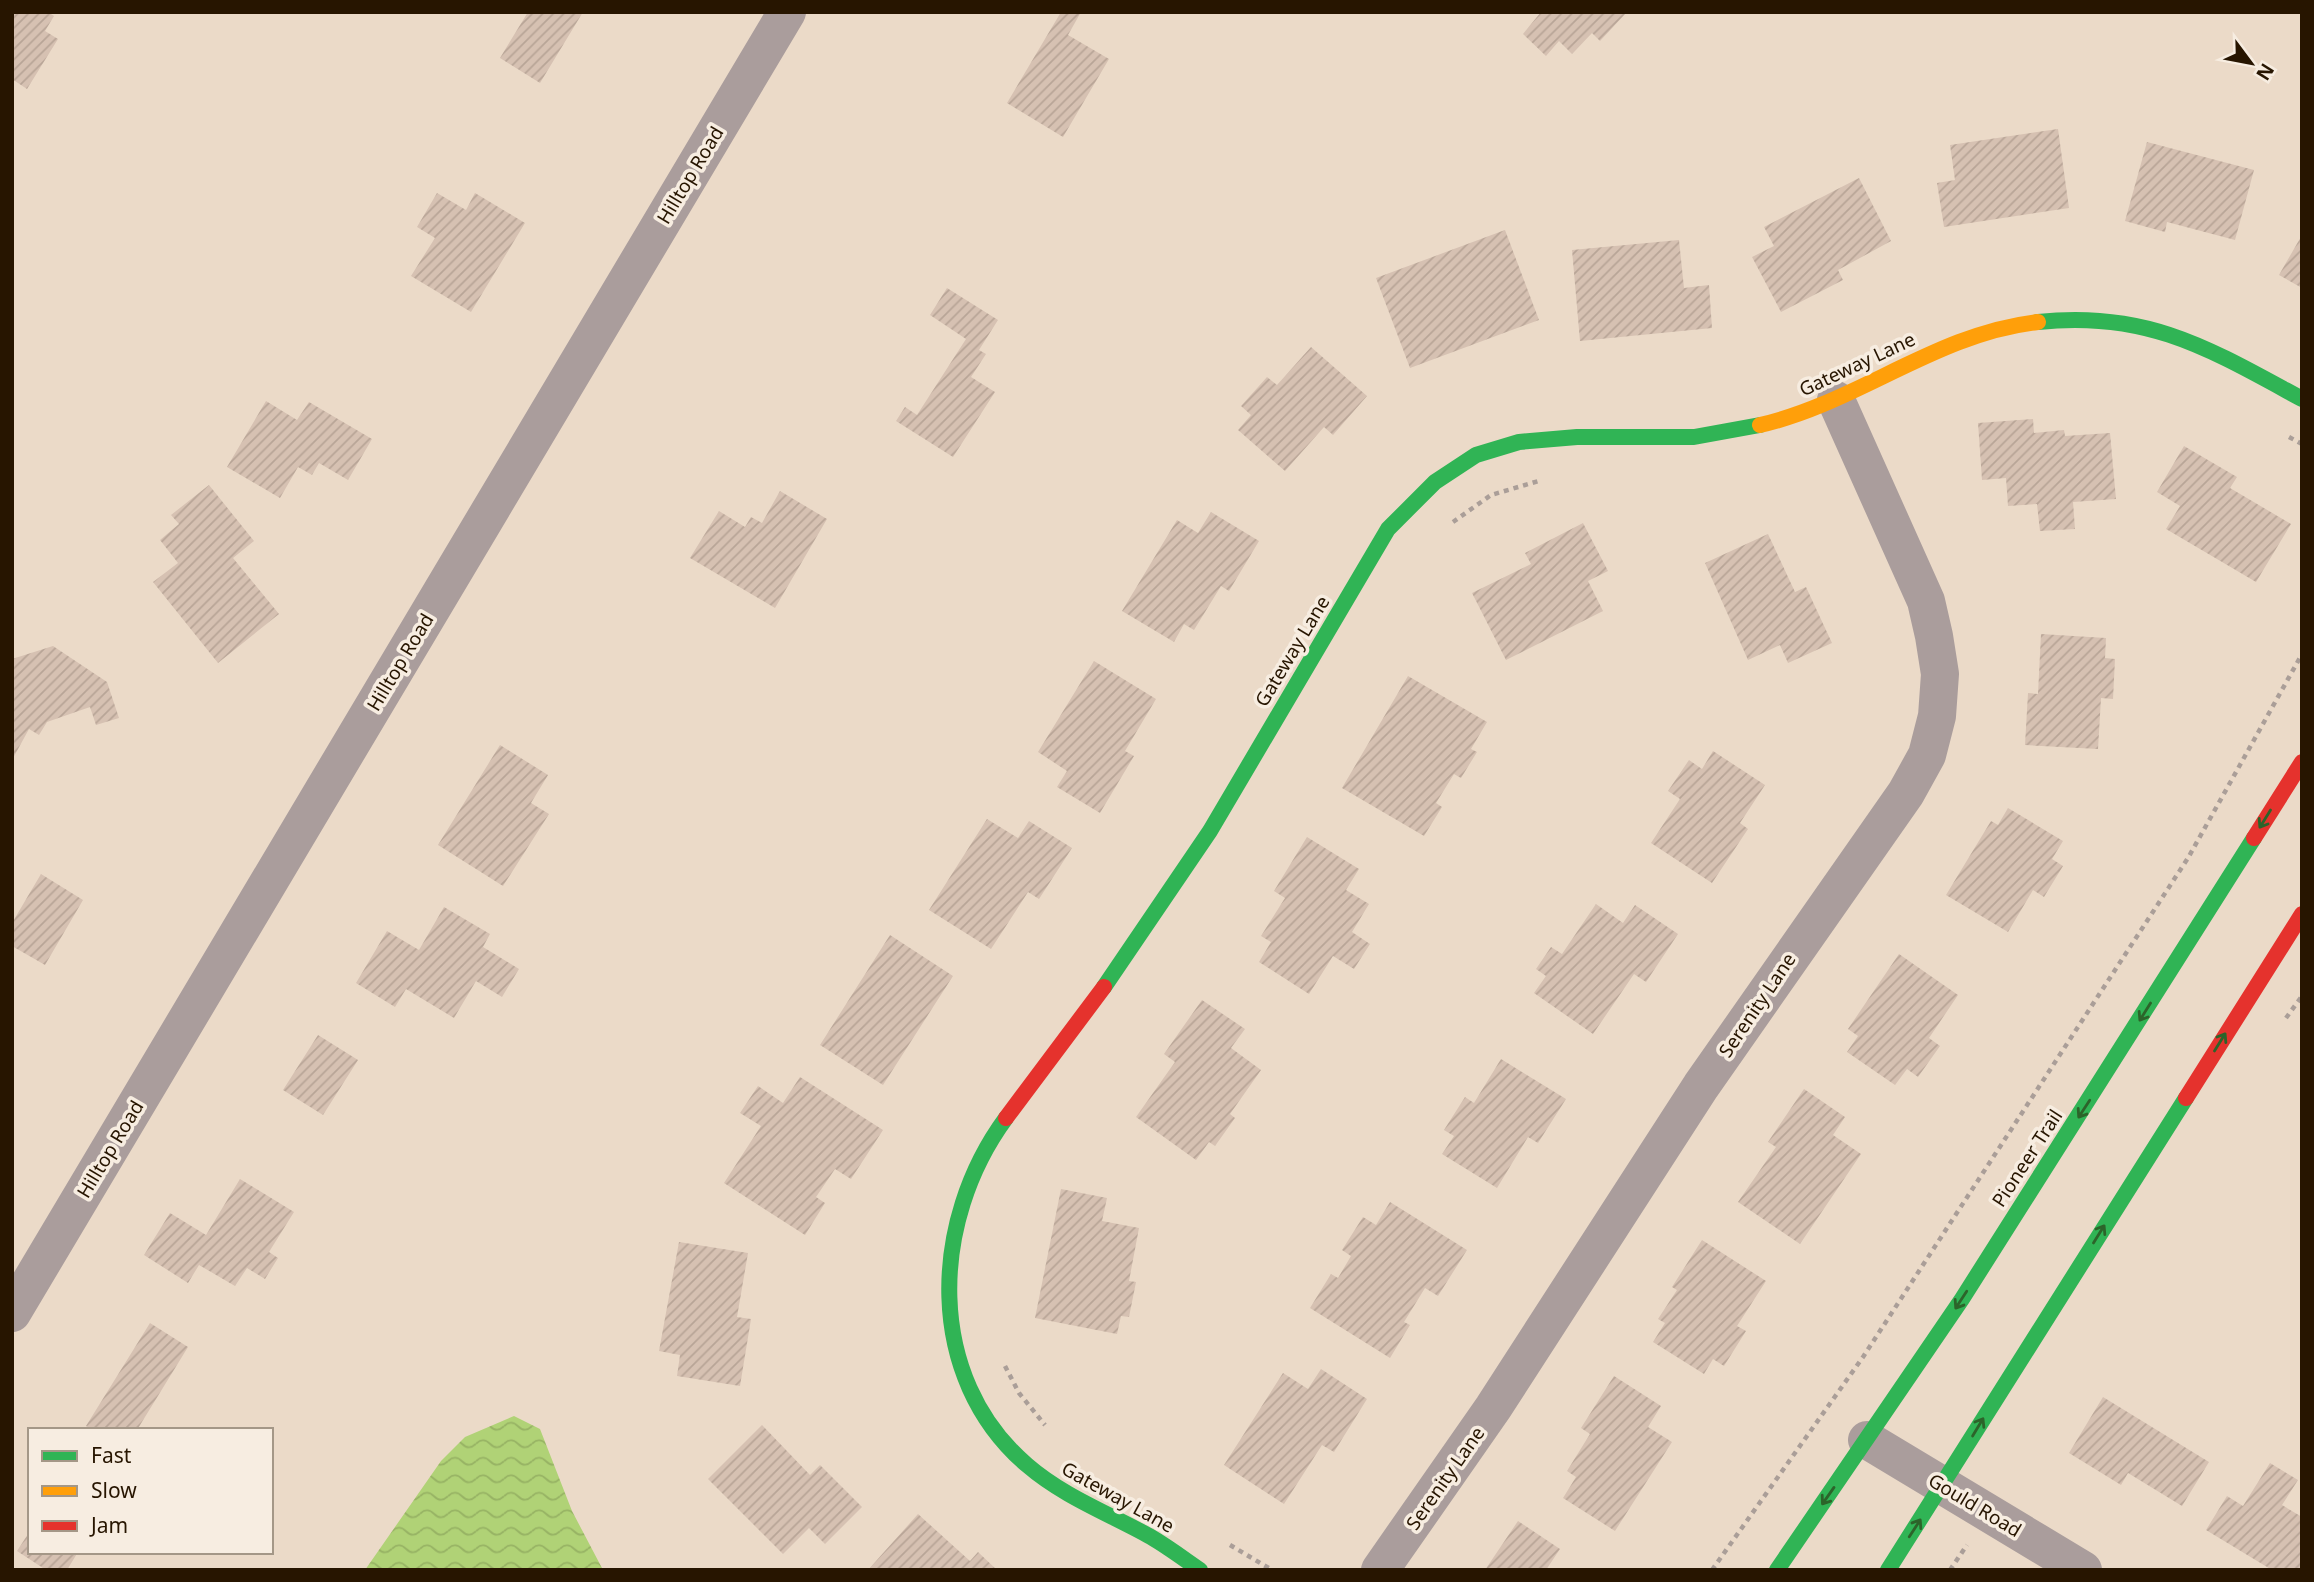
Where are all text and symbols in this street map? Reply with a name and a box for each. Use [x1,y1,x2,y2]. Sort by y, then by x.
north arrow [2216,28,2286,98]
text: N [2250,59,2281,85]
street label: Hilltop Road [651,121,729,229]
street label: Gateway Lane [1795,326,1919,402]
street label: Gateway Lane [1249,591,1335,711]
street label: Hilltop Road [361,608,439,716]
one-way arrow [2258,809,2272,829]
street label: Serenity Lane [1713,948,1801,1062]
one-way arrow [2137,1002,2151,1022]
one-way arrow [2213,1033,2228,1052]
street label: Hilltop Road [71,1095,149,1203]
one-way arrow [2077,1098,2091,1118]
street label: Pioneer Trail [1986,1104,2068,1212]
one-way arrow [2092,1225,2106,1245]
one-way arrow [1954,1290,1968,1309]
one-way arrow [1970,1418,1985,1437]
street label: Serenity Lane [1400,1421,1490,1535]
legend [28,1428,273,1554]
text: Fast [91,1441,132,1469]
street label: Gateway Lane [1057,1455,1179,1539]
street label: Gould Road [1924,1467,2026,1543]
text: Slow [91,1476,137,1504]
one-way arrow [1821,1486,1835,1505]
text: Jam [89,1511,128,1539]
one-way arrow [1908,1518,1922,1538]

